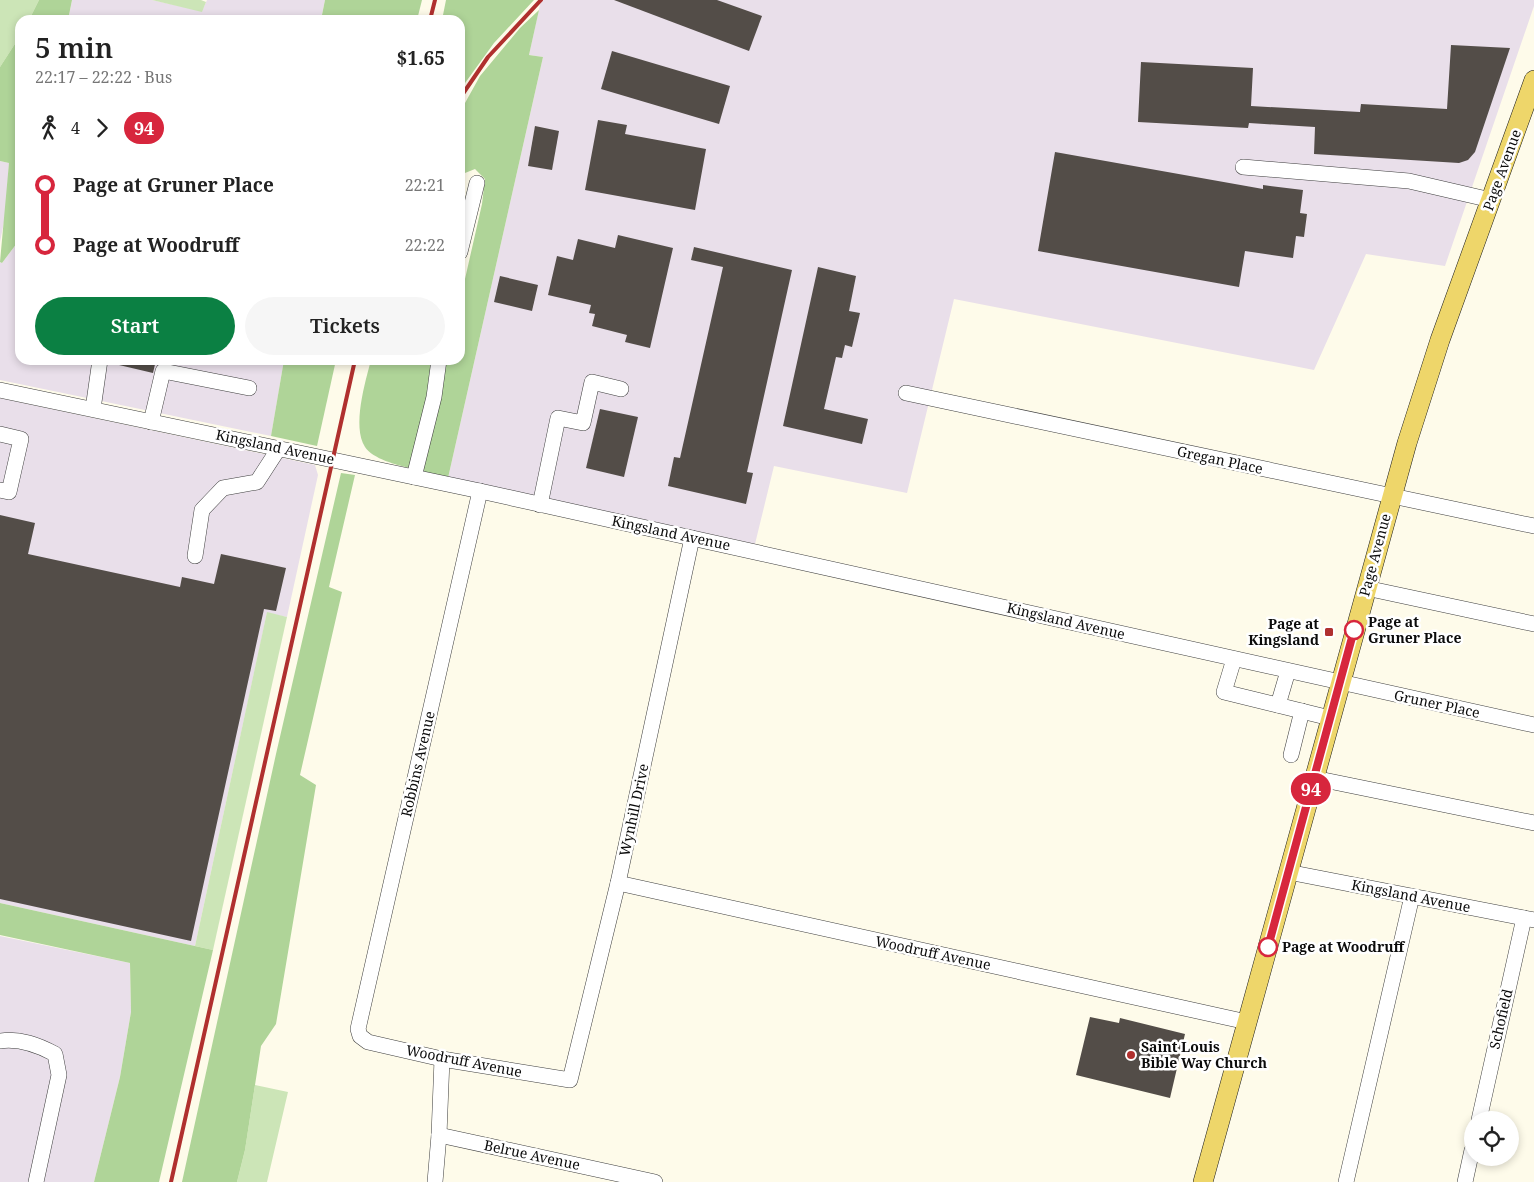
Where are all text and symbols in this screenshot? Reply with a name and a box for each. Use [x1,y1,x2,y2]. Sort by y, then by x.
text: 5 min [35,28,113,66]
text: $1.65 [396,45,445,71]
text: 22:17 – 22:22 · Bus [35,66,172,88]
icon: walk [35,114,63,142]
icon: forward [88,114,116,142]
text: 94 [134,116,154,140]
text: 4 [71,117,80,139]
street label: Page Avenue [1478,127,1525,213]
text: Page at Gruner Place [73,172,274,198]
text: 22:21 [405,174,445,196]
text: Page at Woodruff [73,232,239,258]
text: 22:22 [405,234,445,256]
button: Start [35,297,235,355]
button: Tickets [245,297,445,355]
street label: Kingsland Avenue [214,425,336,468]
street label: Gregan Place [1175,441,1265,478]
street label: Kingsland Avenue [610,511,732,554]
street label: Page Avenue [1354,511,1395,598]
street label: Kingsland Avenue [1005,598,1127,643]
place label: Page at Gruner Place [1368,612,1461,647]
place label: Page at Kingsland [1248,614,1319,649]
marker: Page at Gruner Place [1344,620,1364,640]
marker: Page at Kingsland [1323,626,1335,638]
street label: Gruner Place [1392,685,1482,722]
street label: Robbins Avenue [396,709,439,819]
street label: Wynhill Drive [614,762,653,858]
line badge: 94 [1288,773,1334,805]
text: 94 [1301,777,1321,801]
street label: Kingsland Avenue [1350,875,1472,916]
street label: Woodruff Avenue [874,931,993,974]
marker: Page at Woodruff [1258,937,1278,957]
place label: Page at Woodruff [1282,937,1406,956]
street label: Schofield [1484,987,1517,1051]
place label: Saint Louis Bible Way Church [1141,1037,1267,1072]
street label: Woodruff Avenue [405,1040,524,1081]
marker: Saint Louis Bible Way Church [1125,1049,1137,1061]
map controls [1464,1111,1519,1166]
button: locate [1464,1111,1519,1166]
street label: Belrue Avenue [482,1135,582,1174]

